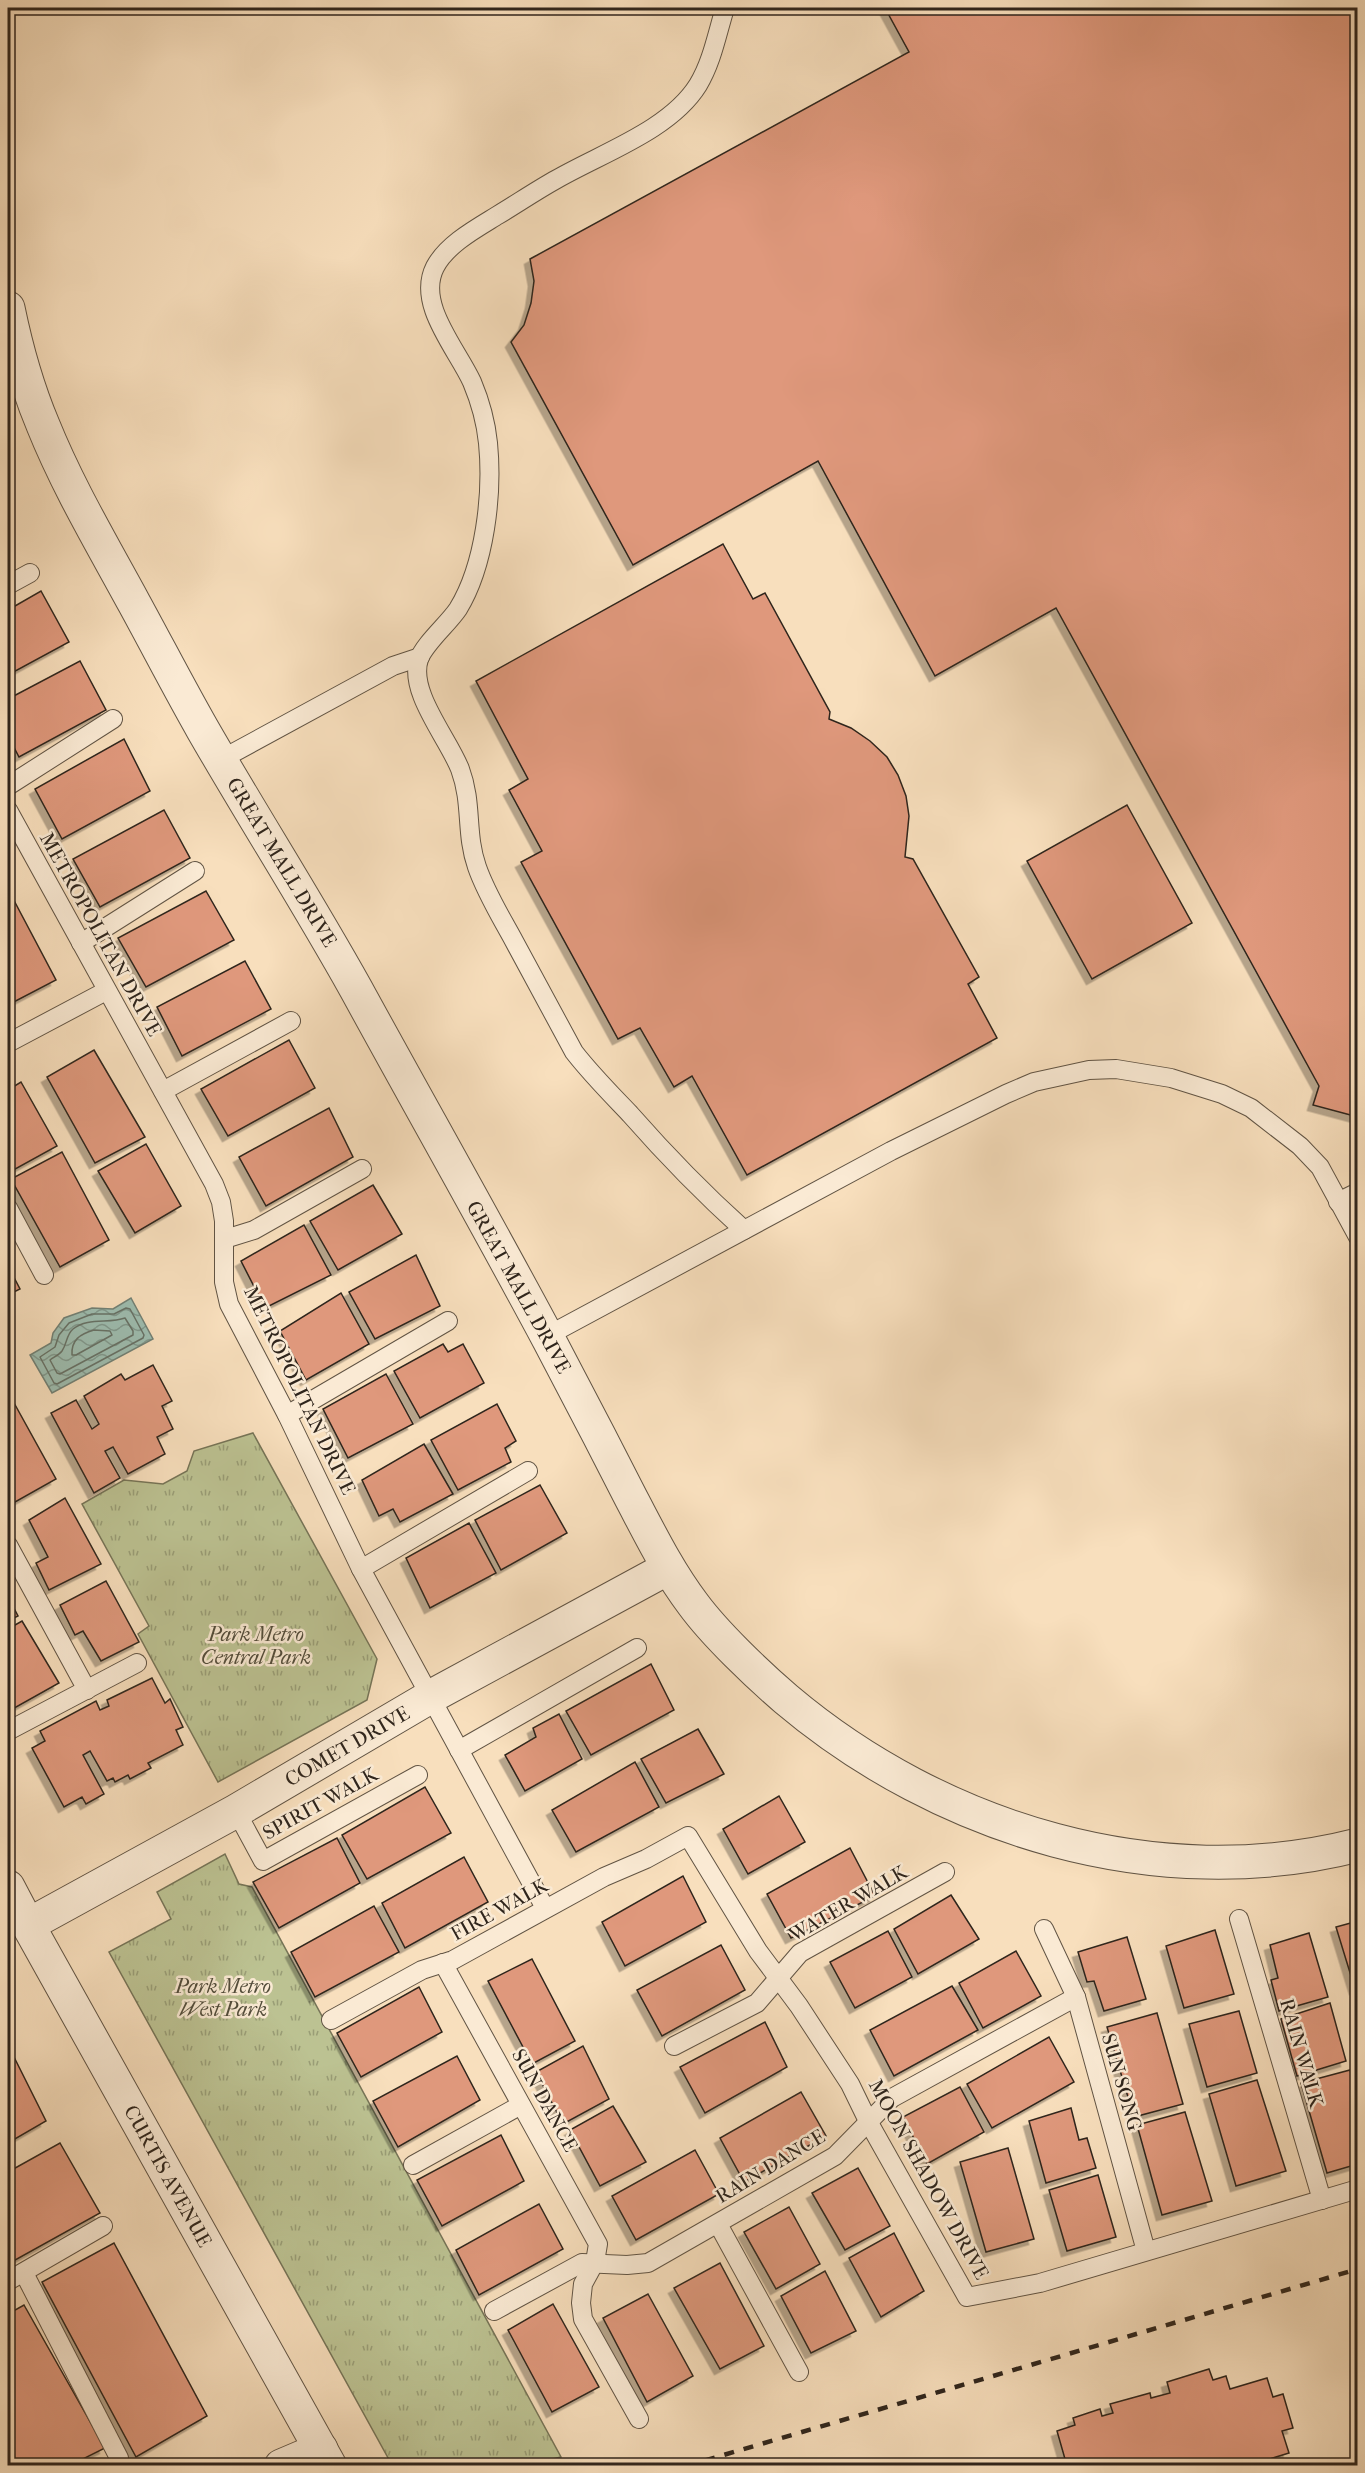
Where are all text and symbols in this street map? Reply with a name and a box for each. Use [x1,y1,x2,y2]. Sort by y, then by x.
street label: GREAT MALL DRIVE [222,773,341,951]
street label: METROPOLITAN DRIVE [35,829,166,1040]
street label: GREAT MALL DRIVE [462,1197,575,1377]
street label: METROPOLITAN DRIVE [239,1282,360,1498]
park label: Park Metro Central Park [201,1623,311,1669]
street label: COMET DRIVE [281,1701,414,1791]
street label: SPIRIT WALK [259,1762,383,1845]
street label: WATER WALK [784,1859,913,1947]
street label: FIRE WALK [447,1873,553,1946]
park label: Park Metro West Park [174,1975,271,2021]
street label: RAIN WALK [1275,1996,1329,2112]
street label: SUN SONG [1097,2031,1146,2134]
street label: SUN DANCE [507,2045,582,2156]
street label: MOON SHADOW DRIVE [864,2075,993,2283]
street label: CURTIS AVENUE [119,2101,216,2251]
street label: RAIN DANCE [712,2125,829,2208]

